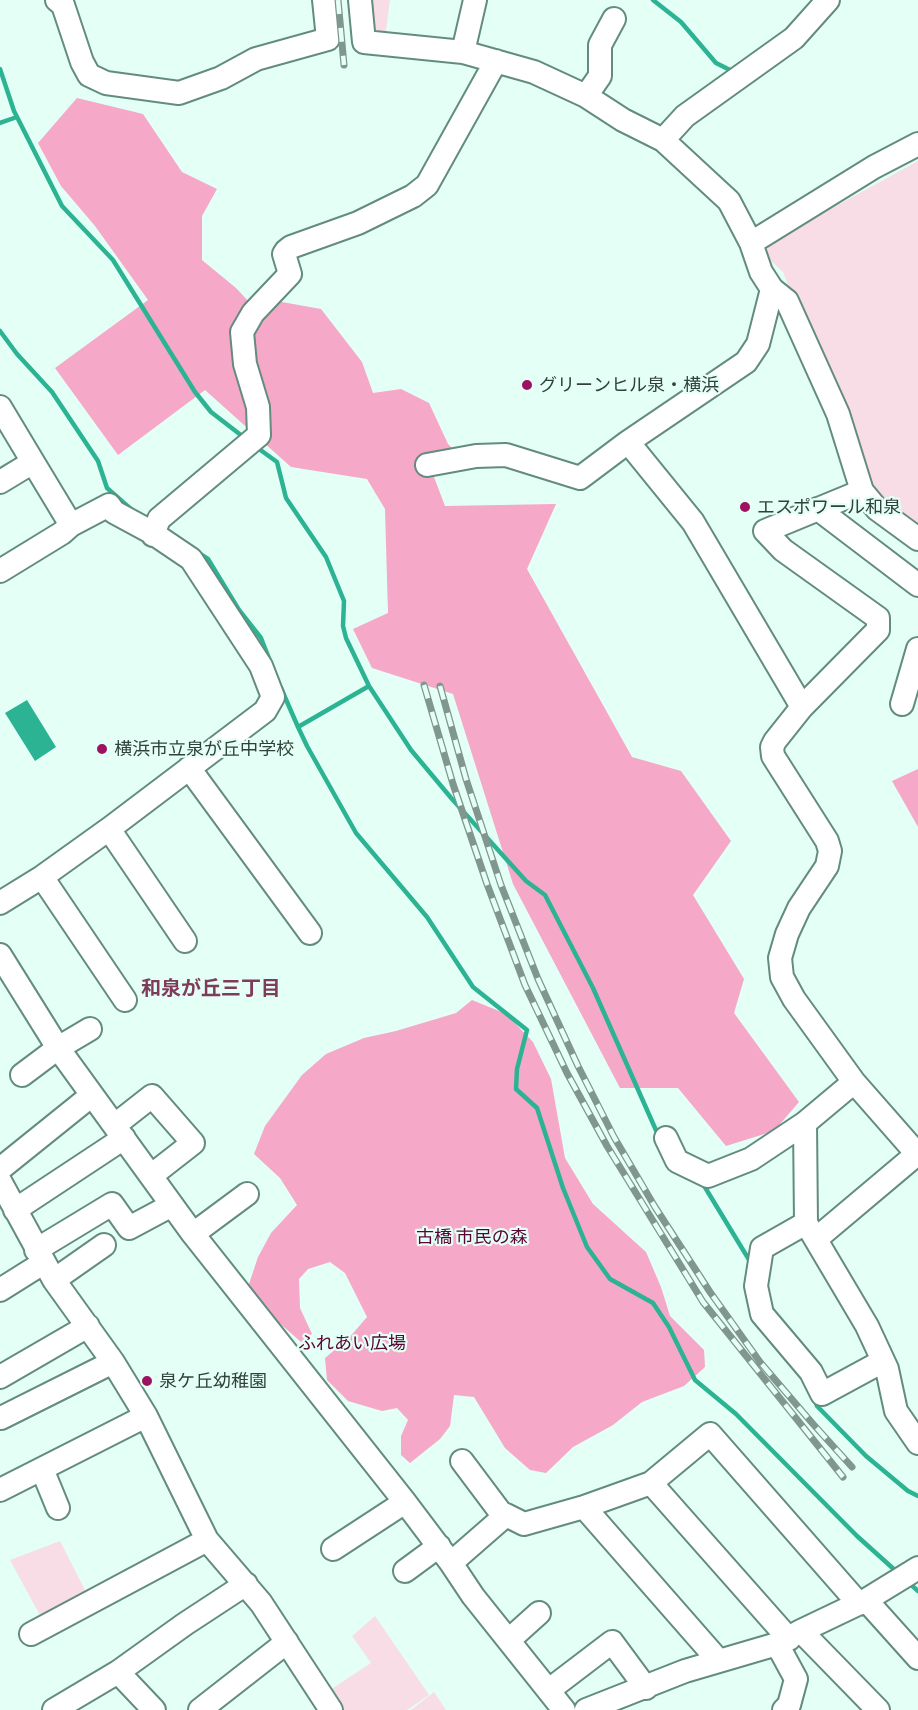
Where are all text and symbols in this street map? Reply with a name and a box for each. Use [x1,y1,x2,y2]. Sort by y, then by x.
place label: グリーンヒル泉・横浜 [539,374,719,396]
marker: グリーンヒル泉・横浜 [520,378,534,392]
place label: エスポワール和泉 [757,496,901,518]
marker: エスポワール和泉 [738,500,752,514]
place label: 横浜市立泉が丘中学校 [114,738,294,760]
marker: 横浜市立泉が丘中学校 [95,742,109,756]
district label: 和泉が丘三丁目 [141,976,281,1000]
park label: 古橋 市民の森 [416,1226,528,1248]
park label: ふれあい広場 [298,1332,406,1354]
place label: 泉ケ丘幼稚園 [159,1370,267,1392]
marker: 泉ケ丘幼稚園 [140,1374,154,1388]

